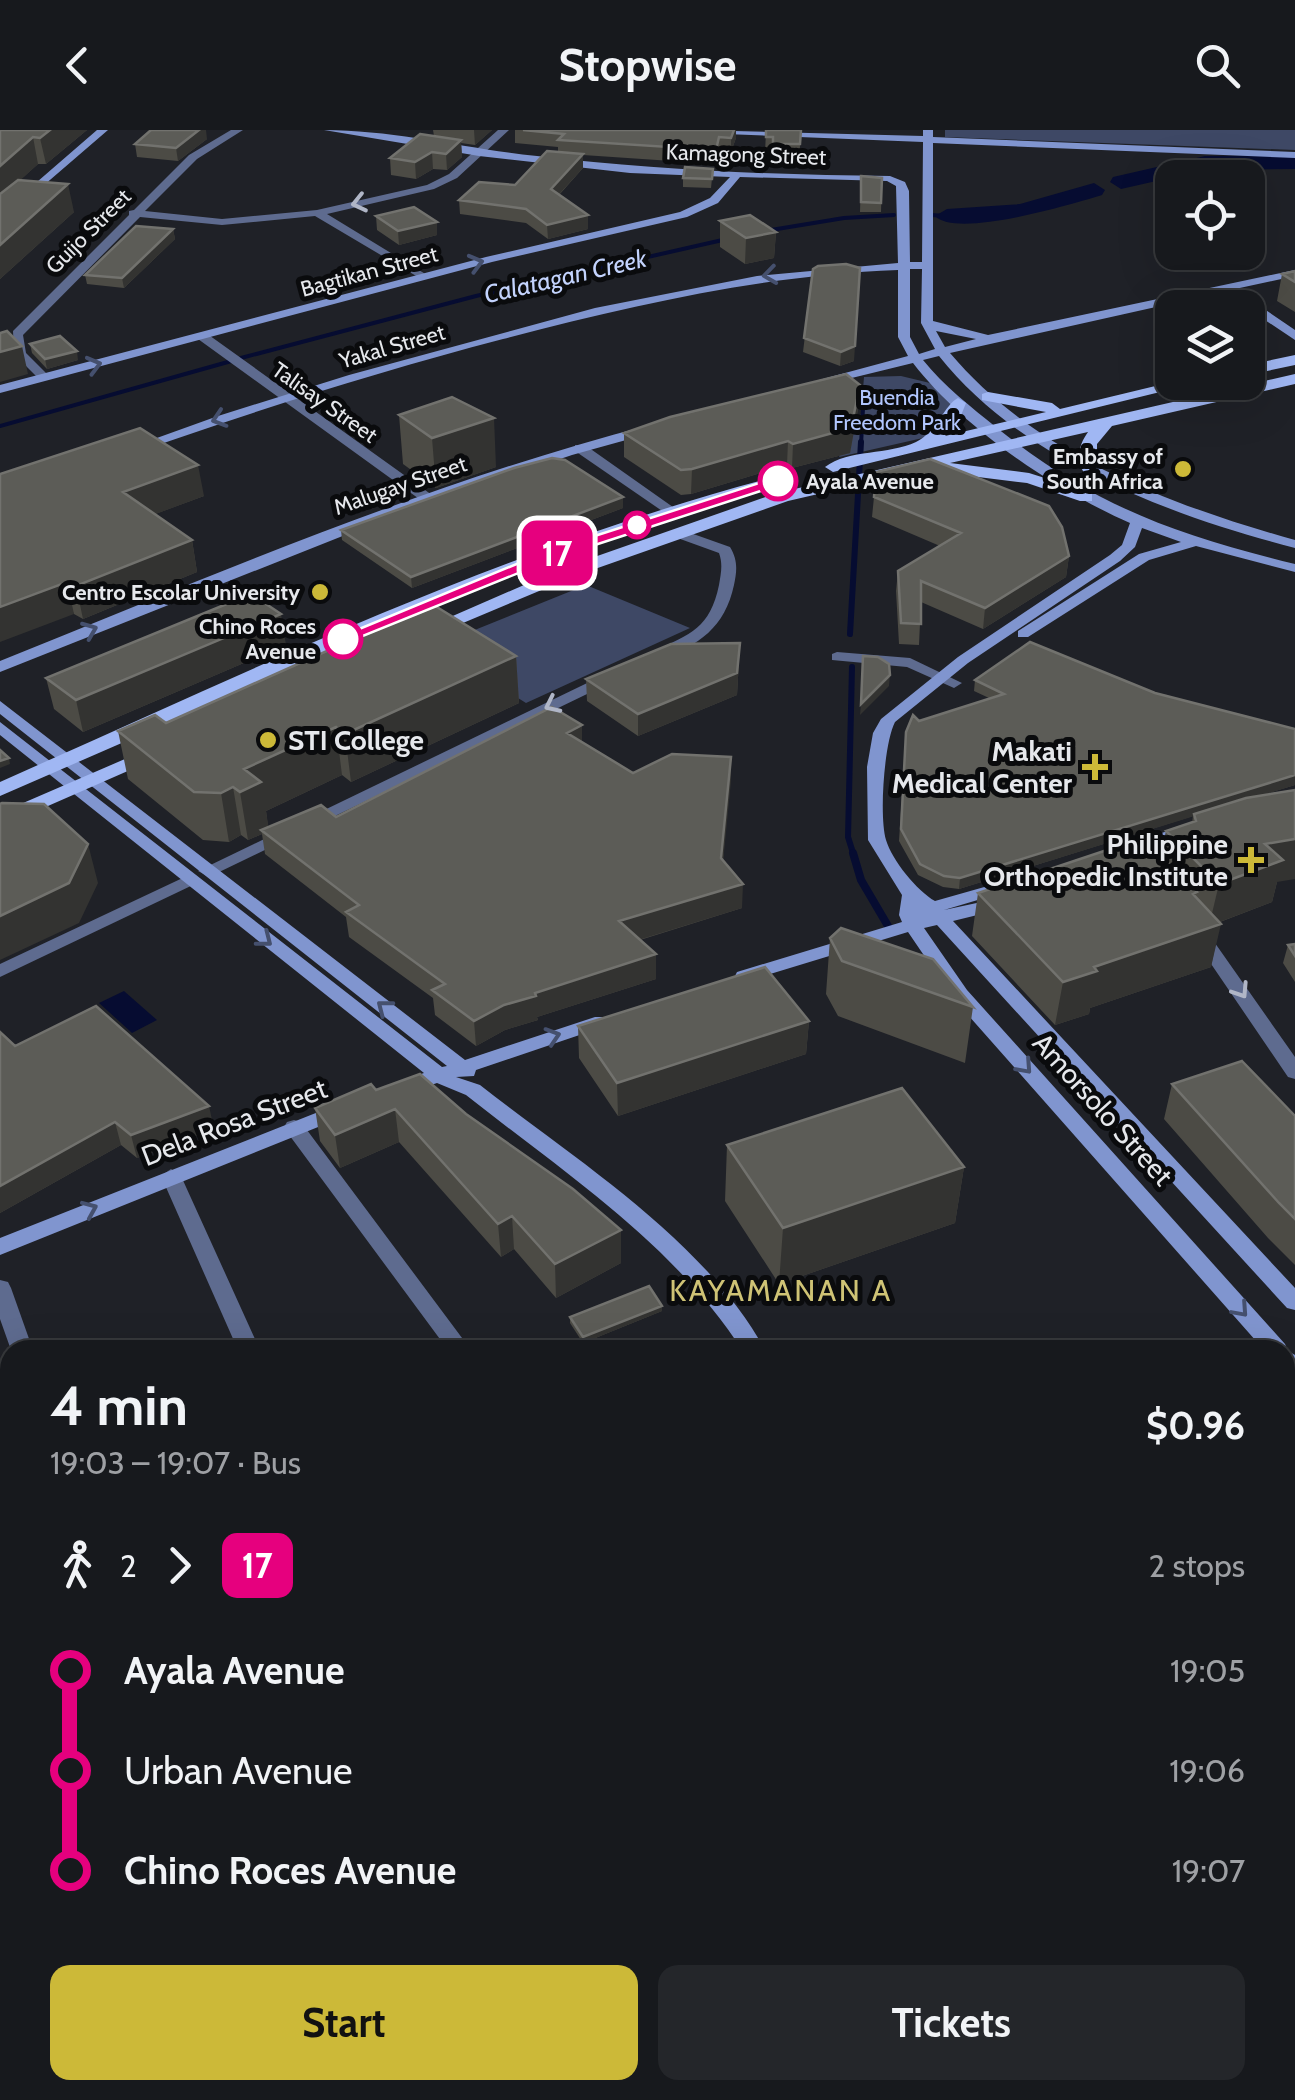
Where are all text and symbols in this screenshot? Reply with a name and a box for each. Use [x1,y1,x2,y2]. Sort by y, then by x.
icon: back [50,38,105,93]
text: Stopwise [559,38,736,92]
icon: search [1190,38,1245,93]
street label: Kamagong Street [665,138,827,171]
map controls [1155,160,1265,400]
button: locate [1155,160,1265,270]
street label: Guijo Street [40,183,137,279]
one-way arrow [351,191,368,212]
street label: Bagtikan Street [298,240,441,303]
water label: Calatagan Creek [481,242,650,309]
one-way arrow [467,254,484,275]
one-way arrow [762,263,778,284]
button: layers [1155,290,1265,400]
street label: Yakal Street [335,318,449,375]
one-way arrow [85,355,102,376]
street label: Talisay Street [267,356,383,449]
park label: Buendia Freedom Park [833,384,961,436]
one-way arrow [211,408,228,428]
place label: Embassy of South Africa [1046,443,1164,495]
street label: Malugay Street [330,450,471,521]
marker: Embassy of South Africa [1172,458,1194,480]
marker: Ayala Avenue [759,462,797,500]
place label: Ayala Avenue [806,468,934,495]
unlabelled marker [624,512,650,538]
line badge: 17 [512,520,602,586]
text: 17 [542,532,572,575]
place label: Centro Escolar University [62,579,300,606]
marker: Centro Escolar University [309,581,331,603]
place label: Chino Roces Avenue [199,613,316,665]
marker: Chino Roces Avenue [324,620,362,658]
one-way arrow [81,622,98,642]
one-way arrow [545,692,563,712]
place label: STI College [288,723,424,757]
marker: STI College [257,729,279,751]
place label: Makati Medical Center [892,734,1073,800]
marker: Makati Medical Center [1082,754,1108,780]
place label: Philippine Orthopedic Institute [984,827,1228,893]
marker: Philippine Orthopedic Institute [1238,847,1264,873]
one-way arrow [254,928,272,945]
one-way arrow [1229,981,1248,999]
one-way arrow [377,1001,395,1019]
street label: Amorsolo Street [1026,1026,1180,1192]
one-way arrow [544,1027,561,1048]
one-way arrow [1013,1055,1031,1074]
street label: Dela Rosa Street [136,1071,332,1173]
one-way arrow [80,1201,98,1221]
district label: KAYAMANAN A [669,1272,893,1309]
one-way arrow [1230,1298,1248,1317]
text: 4 min [50,1372,188,1439]
text: $0.96 [1146,1402,1245,1449]
text: 19:03 – 19:07 · Bus [50,1443,301,1482]
icon: walk [50,1538,105,1593]
icon: forward [152,1538,207,1593]
text: 17 [242,1544,273,1587]
text: 2 [120,1546,137,1585]
text: 2 stops [1148,1546,1245,1585]
text: Ayala Avenue [124,1647,345,1694]
text: 19:05 [1170,1651,1245,1690]
text: Urban Avenue [124,1747,353,1794]
text: 19:06 [1169,1751,1245,1790]
text: Chino Roces Avenue [124,1847,456,1894]
text: 19:07 [1172,1851,1245,1890]
button: Start [50,1965,638,2080]
button: Tickets [658,1965,1245,2080]

